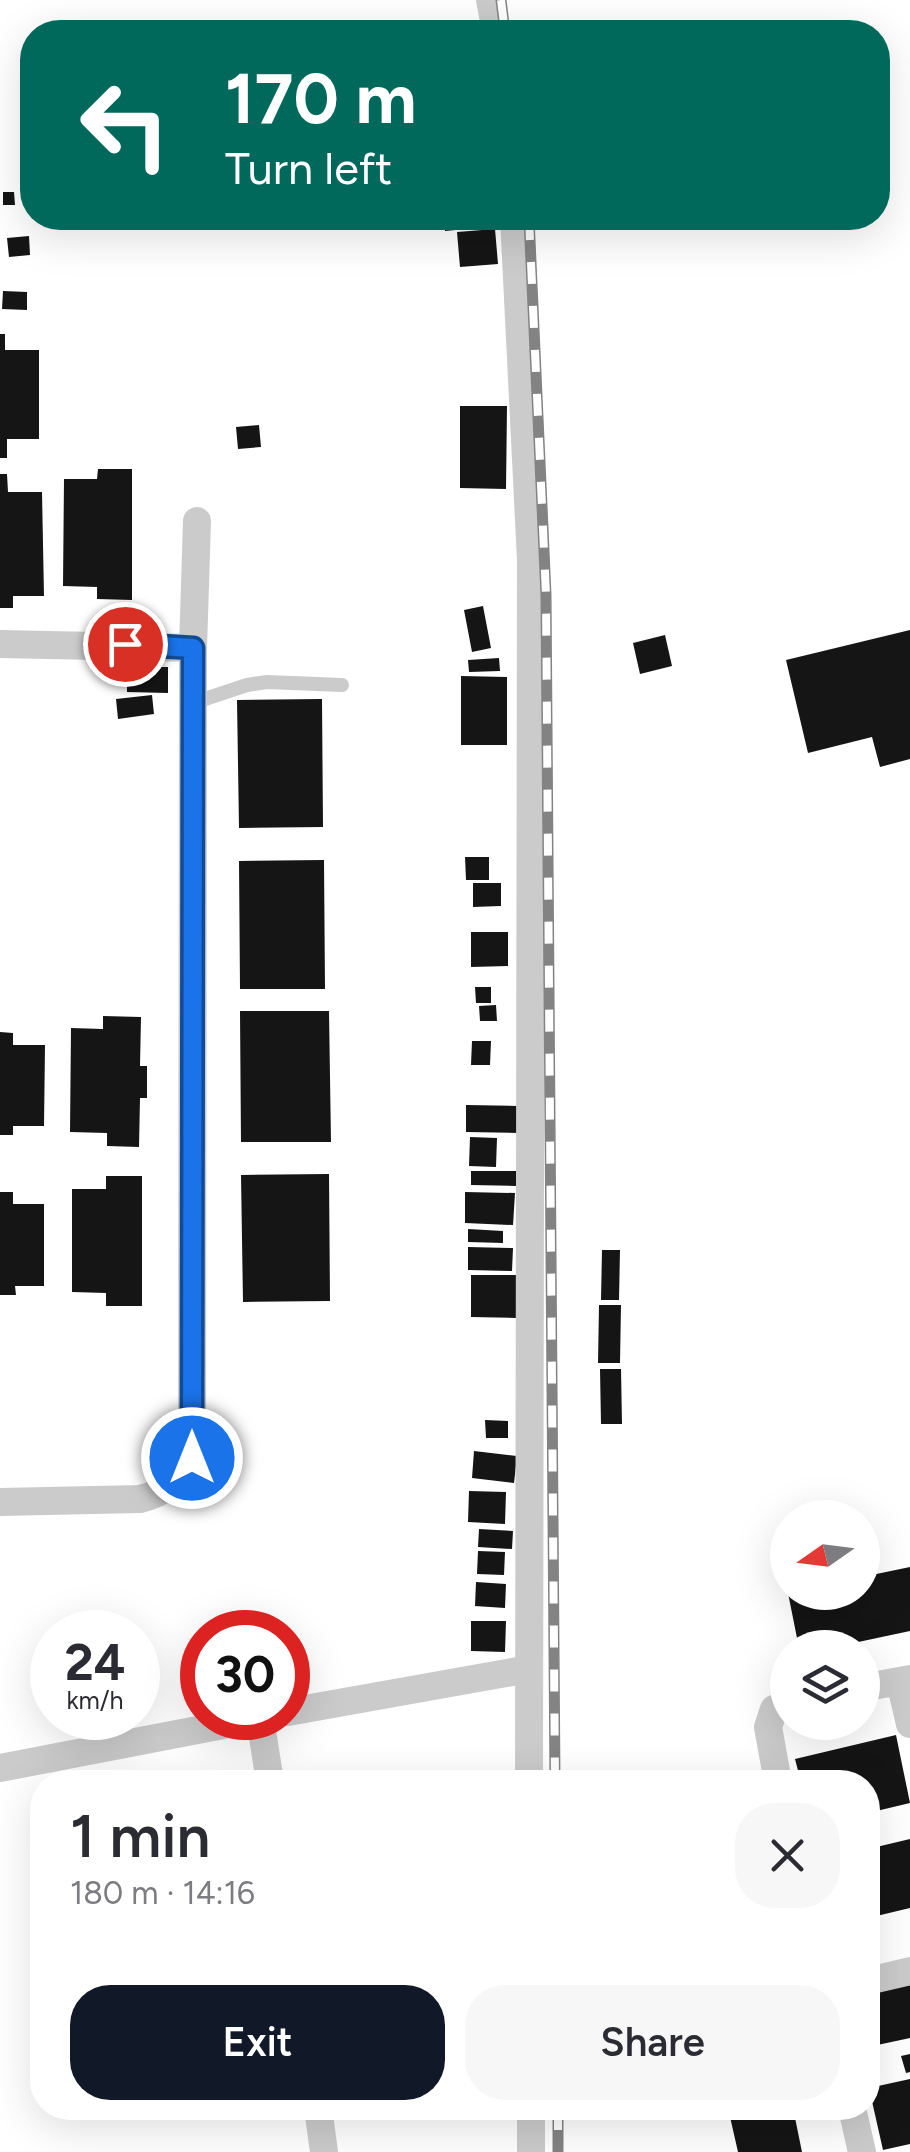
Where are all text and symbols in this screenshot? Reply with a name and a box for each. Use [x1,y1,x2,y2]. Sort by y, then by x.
text: 170 m [225,56,417,141]
icon: left [60,60,190,190]
text: Turn left [225,141,392,195]
pin [83,602,168,687]
icon: arrive [98,617,153,672]
position arrow [140,1406,244,1510]
north arrow [770,1500,880,1610]
map controls [770,1500,880,1740]
speed limit sign: 30 [180,1610,310,1740]
button: layers [770,1630,880,1740]
text: 24 [65,1632,125,1693]
text: km/h [66,1685,124,1715]
text: 1 min [70,1800,210,1872]
button: close [735,1803,840,1908]
text: 180 m · 14:16 [70,1874,255,1912]
button: Exit [70,1985,445,2100]
button: Share [465,1985,840,2100]

